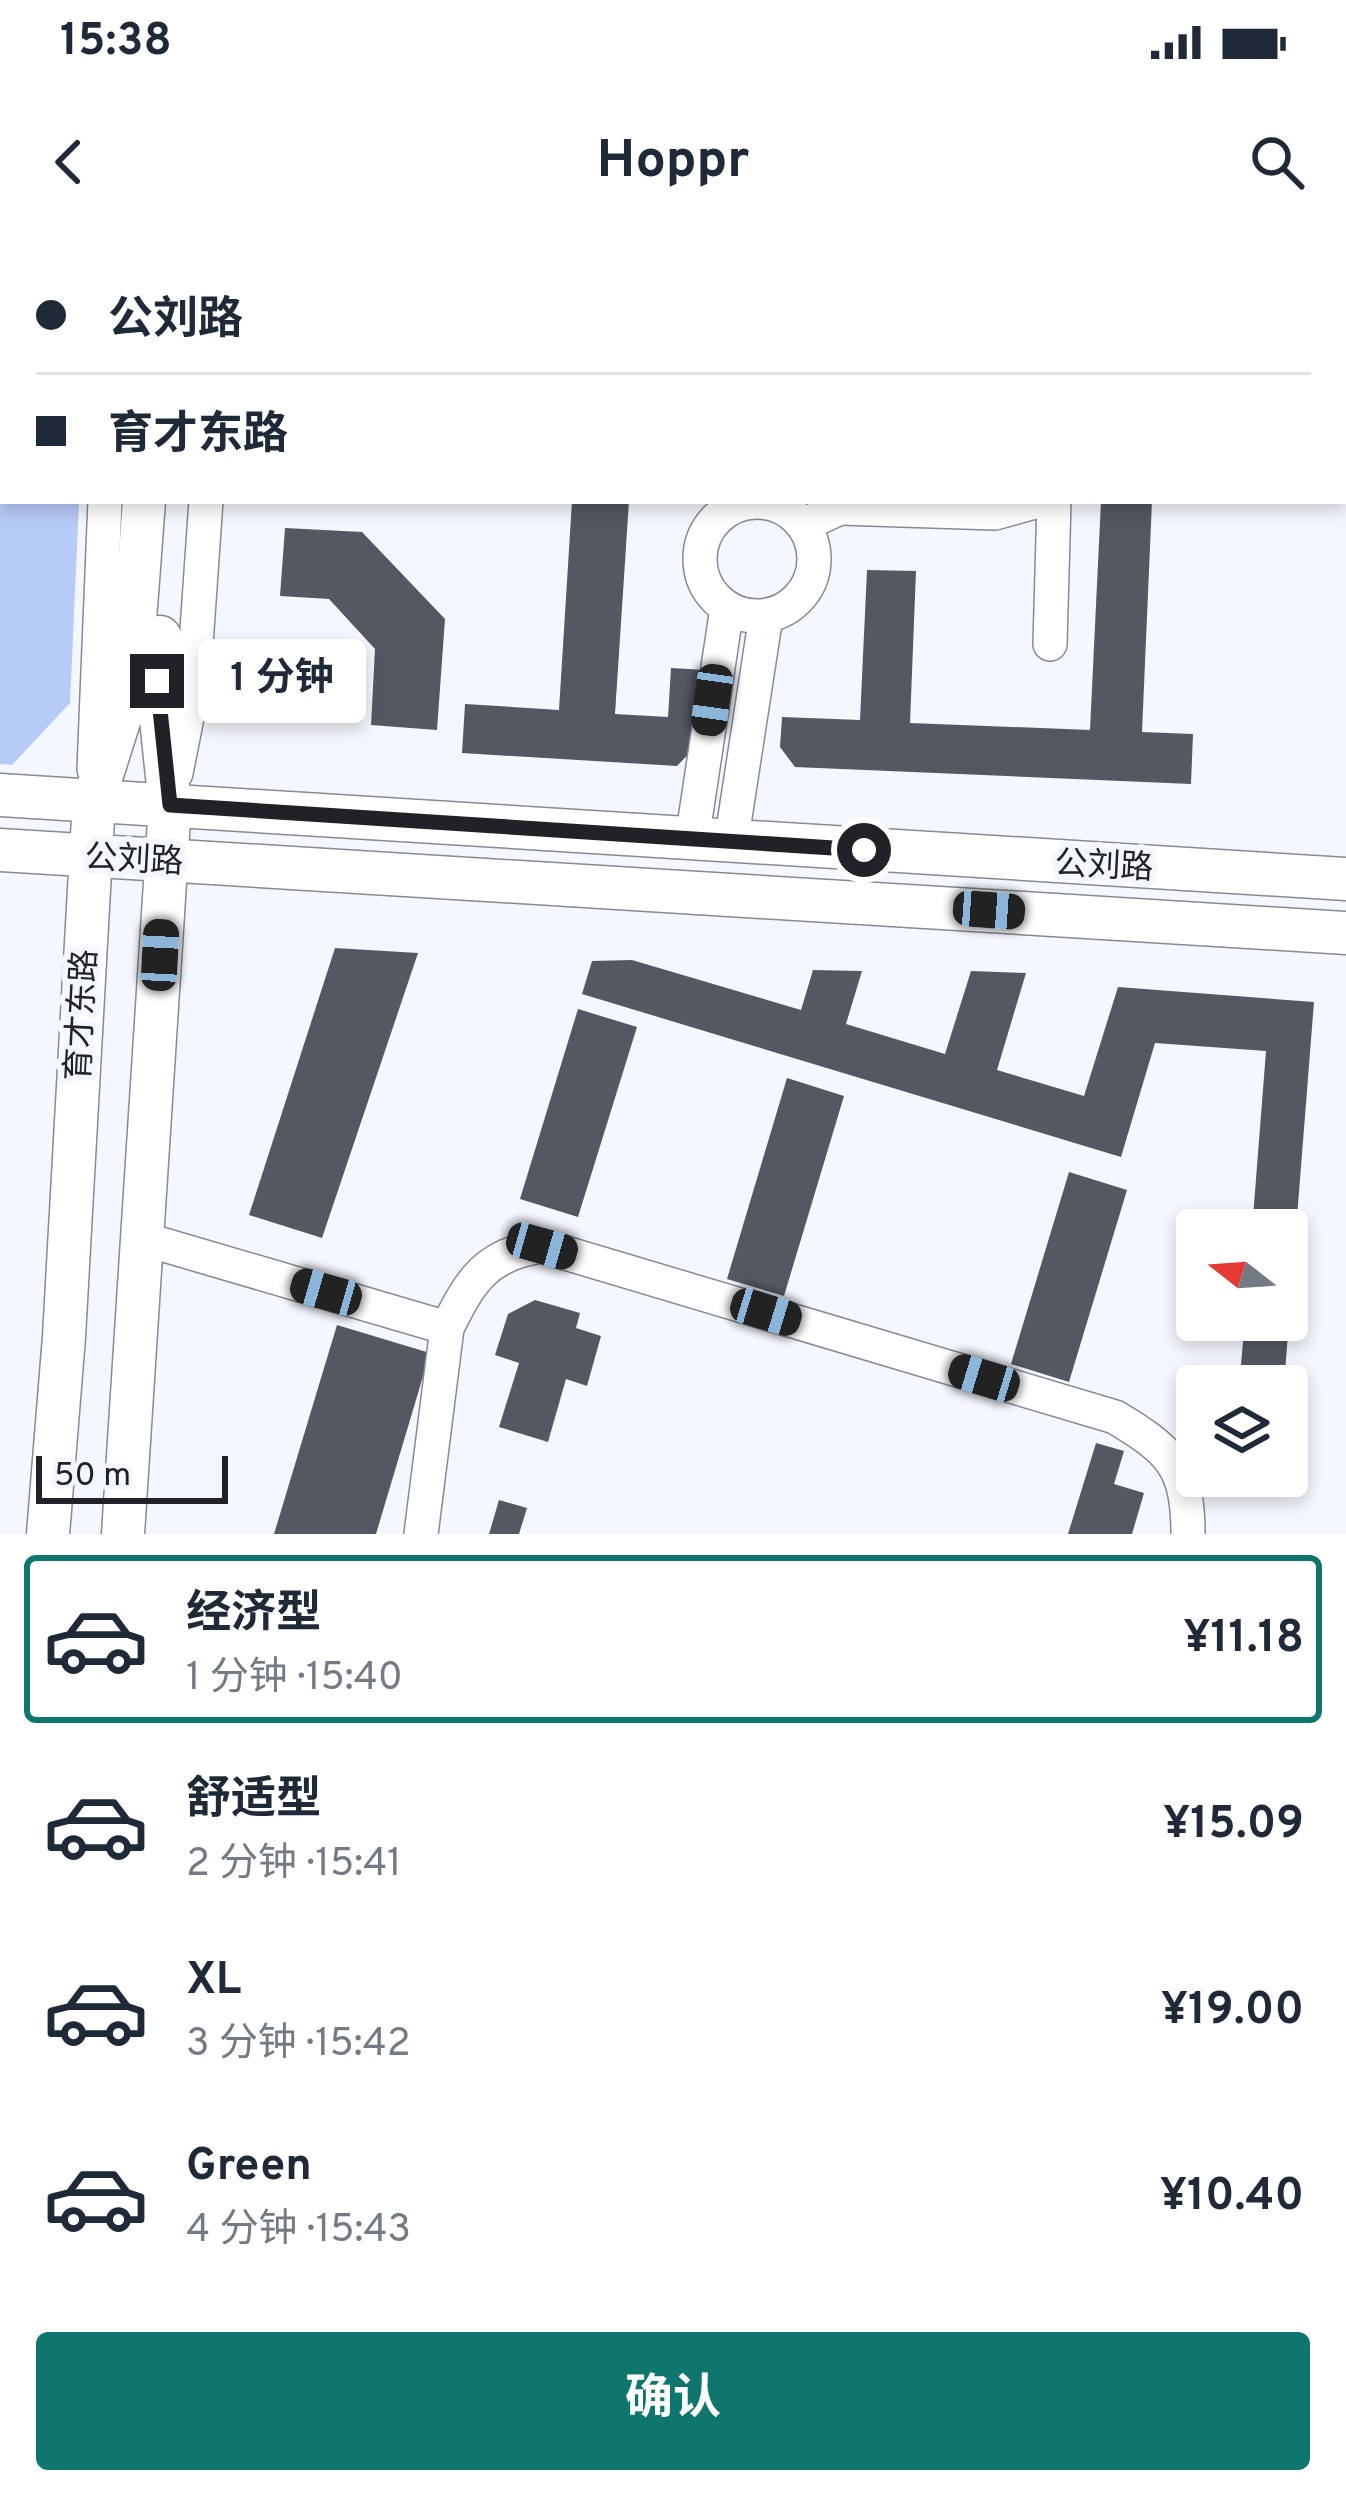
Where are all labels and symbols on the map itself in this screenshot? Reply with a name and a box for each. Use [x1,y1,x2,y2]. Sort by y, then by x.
callout: 1 分钟 [199,639,367,723]
route end [130,654,184,708]
car [689,662,735,738]
route start [837,823,891,877]
street label: 公刘路 [83,838,184,886]
street label: 公刘路 [1053,844,1154,892]
car [952,890,1026,930]
car [140,918,180,992]
street label: 育才东路 [60,948,108,1082]
north arrow [1176,1209,1308,1341]
car [502,1219,582,1273]
car [286,1265,366,1319]
car [726,1284,806,1340]
car [944,1350,1024,1406]
scale bar [36,1450,228,1503]

